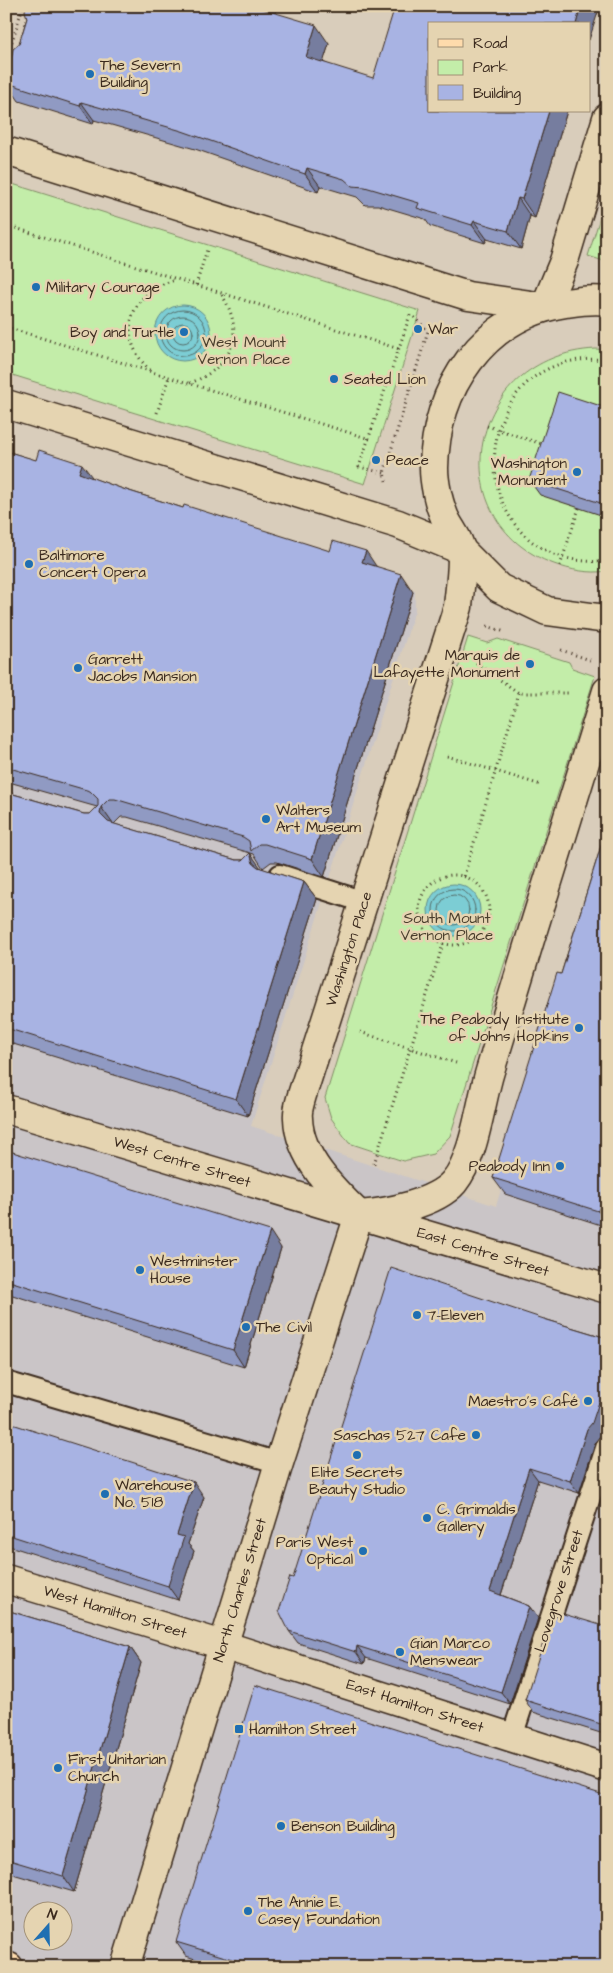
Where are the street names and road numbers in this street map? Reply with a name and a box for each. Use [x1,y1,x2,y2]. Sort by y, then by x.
street label: Washington Place [321,889,378,1009]
street label: West Centre Street [111,1131,253,1193]
street label: East Centre Street [414,1222,552,1282]
street label: North Charles Street [208,1515,272,1665]
street label: Lovegrove Street [529,1527,590,1655]
street label: West Hamilton Street [41,1580,189,1644]
street label: East Hamilton Street [344,1674,486,1738]

